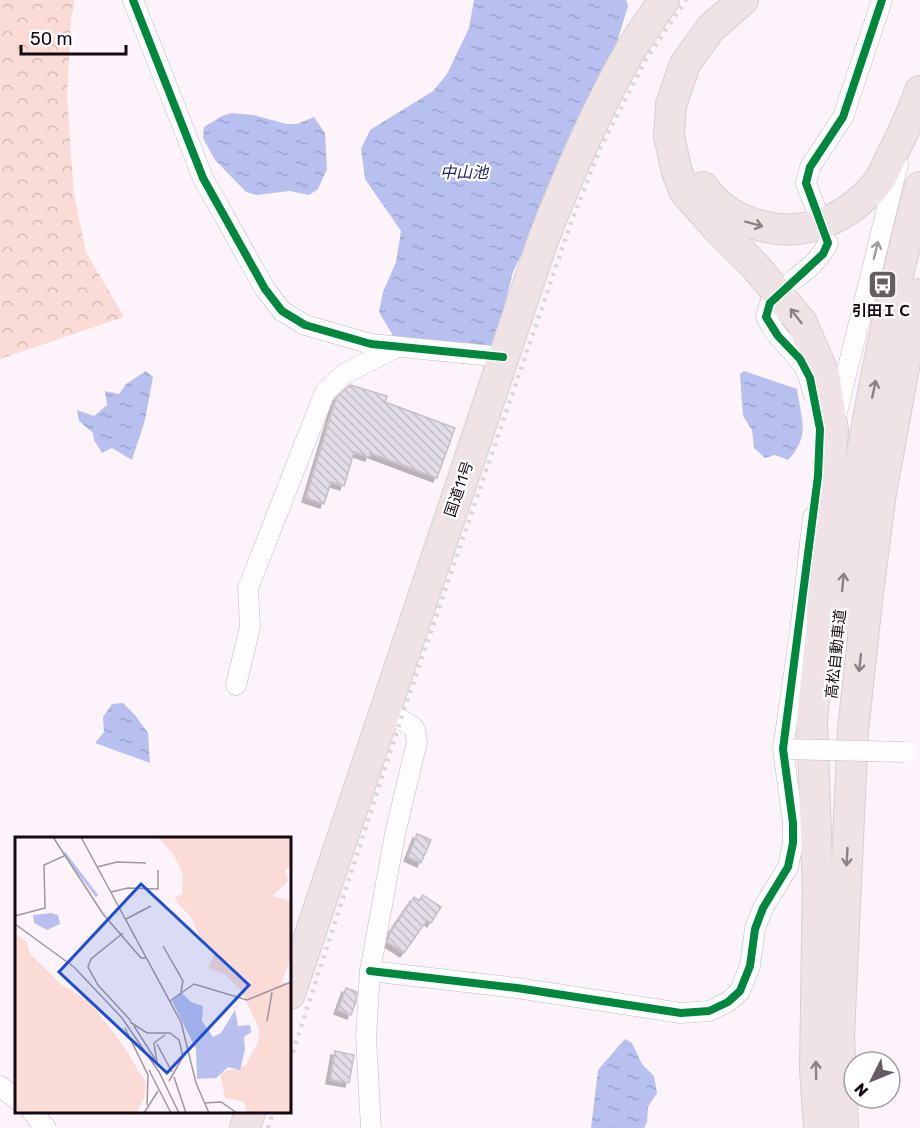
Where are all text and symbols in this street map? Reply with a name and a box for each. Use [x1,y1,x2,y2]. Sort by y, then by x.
scale bar [21,18,126,56]
text: 50 m [30,28,73,50]
water label: 中山池 [440,163,490,182]
one-way arrow [744,219,763,230]
one-way arrow [870,241,882,260]
bus stop icon: 引田ＩＣ [866,268,898,300]
place label: 引田ＩＣ [852,302,912,320]
one-way arrow [790,308,803,324]
one-way arrow [869,380,880,400]
street label: 国道11号 [441,459,477,519]
one-way arrow [838,572,849,592]
street label: 高松自動車道 [822,608,850,700]
one-way arrow [854,652,865,672]
inset map [15,837,291,1113]
one-way arrow [842,847,853,867]
north arrow [842,1050,902,1110]
one-way arrow [810,1060,822,1080]
text: N [851,1079,872,1101]

